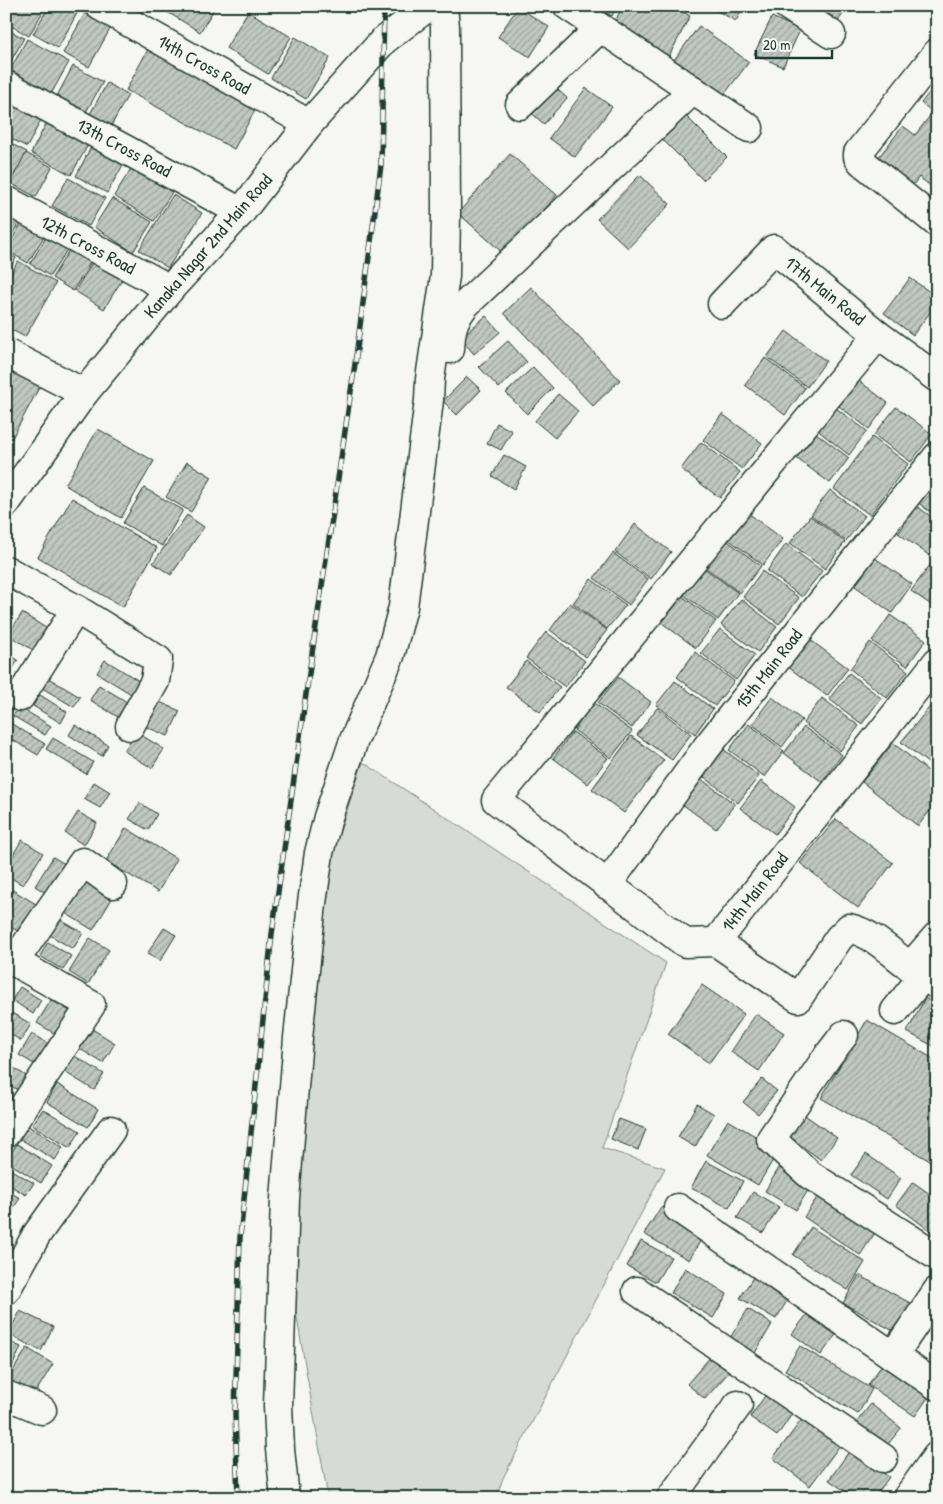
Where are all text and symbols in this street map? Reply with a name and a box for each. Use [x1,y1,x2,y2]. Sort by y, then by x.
scale bar [756,28,832,60]
street label: 14th Cross Road [153,29,255,100]
text: 20 m [763,34,790,55]
street label: 13th Cross Road [72,112,176,183]
street label: Kanaka Nagar 2nd Main Road [138,168,278,323]
street label: 12th Cross Road [36,209,140,280]
street label: 17th Main Road [780,250,871,331]
street label: 15th Main Road [729,623,808,714]
street label: 14th Main Road [716,847,794,937]

